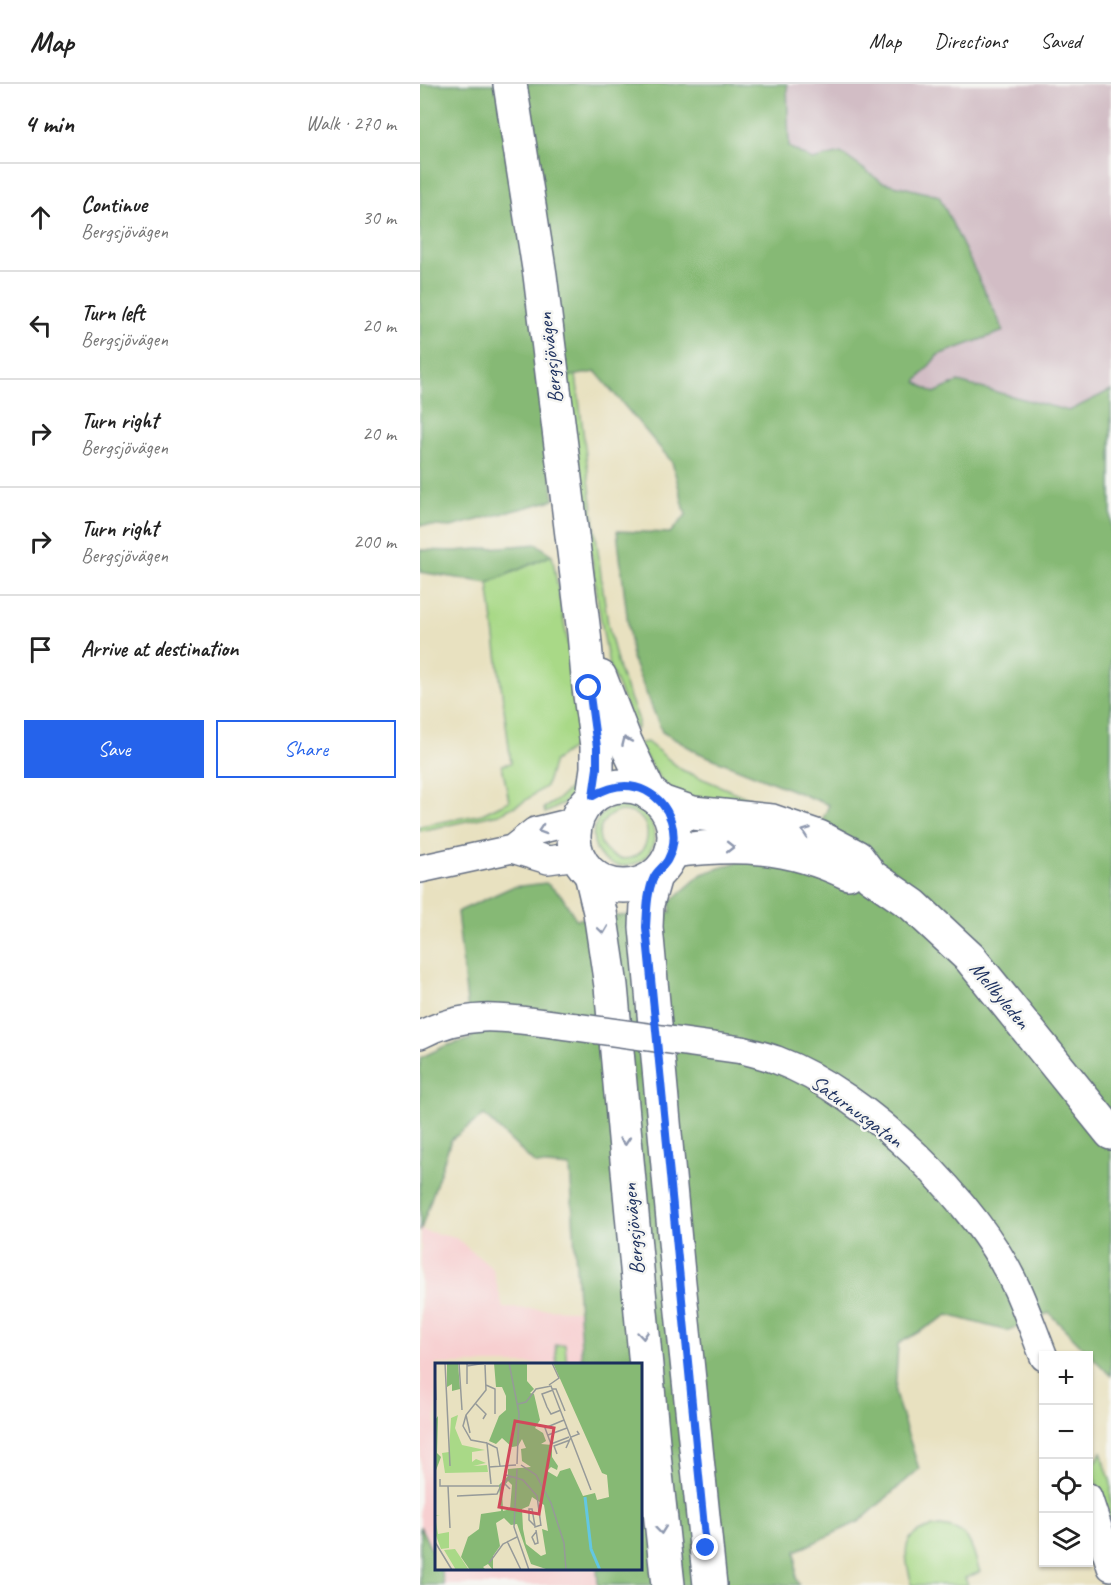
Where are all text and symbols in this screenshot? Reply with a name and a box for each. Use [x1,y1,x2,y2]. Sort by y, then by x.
text: Map [30,24,73,59]
text: Map [869,28,901,54]
text: Directions [934,28,1007,54]
text: Saved [1040,28,1081,54]
text: 4 min [24,107,74,140]
text: Walk · 270 m [306,111,396,136]
text: Continue [81,191,147,219]
icon: ahead [24,201,57,234]
text: 30 m [362,205,396,230]
text: Bergsjövägen [81,219,168,244]
text: Turn left [81,299,145,327]
icon: left [24,309,57,342]
street label: Bergsjövägen [531,310,568,405]
text: 20 m [362,313,396,338]
text: Bergsjövägen [81,327,168,352]
text: Turn right [81,407,158,435]
icon: right [24,417,57,450]
text: 20 m [362,421,396,446]
text: Bergsjövägen [81,435,168,460]
text: Turn right [81,515,158,543]
icon: right [24,525,57,558]
text: 200 m [353,529,396,554]
text: Bergsjövägen [81,543,168,568]
icon: arrive [24,633,57,666]
text: Arrive at destination [81,635,238,663]
route start [575,674,601,700]
button: Save [24,720,204,778]
button: Share [216,720,396,778]
one-way arrow [621,736,633,747]
one-way arrow [537,823,547,836]
one-way arrow [802,827,812,840]
one-way arrow [725,841,734,853]
one-way arrow [596,925,608,935]
street label: Mellbyleden [964,956,1036,1035]
street label: Saturnusgatan [806,1069,908,1153]
one-way arrow [618,1137,631,1146]
street label: Bergsjövägen [616,1182,650,1276]
one-way arrow [636,1331,649,1340]
map controls [1039,1351,1093,1567]
button: + [1039,1351,1093,1405]
inset map [435,1363,642,1570]
button: − [1039,1405,1093,1459]
button: locate [1039,1459,1093,1513]
button: layers [1039,1513,1093,1567]
one-way arrow [654,1525,667,1534]
route end [692,1534,718,1560]

